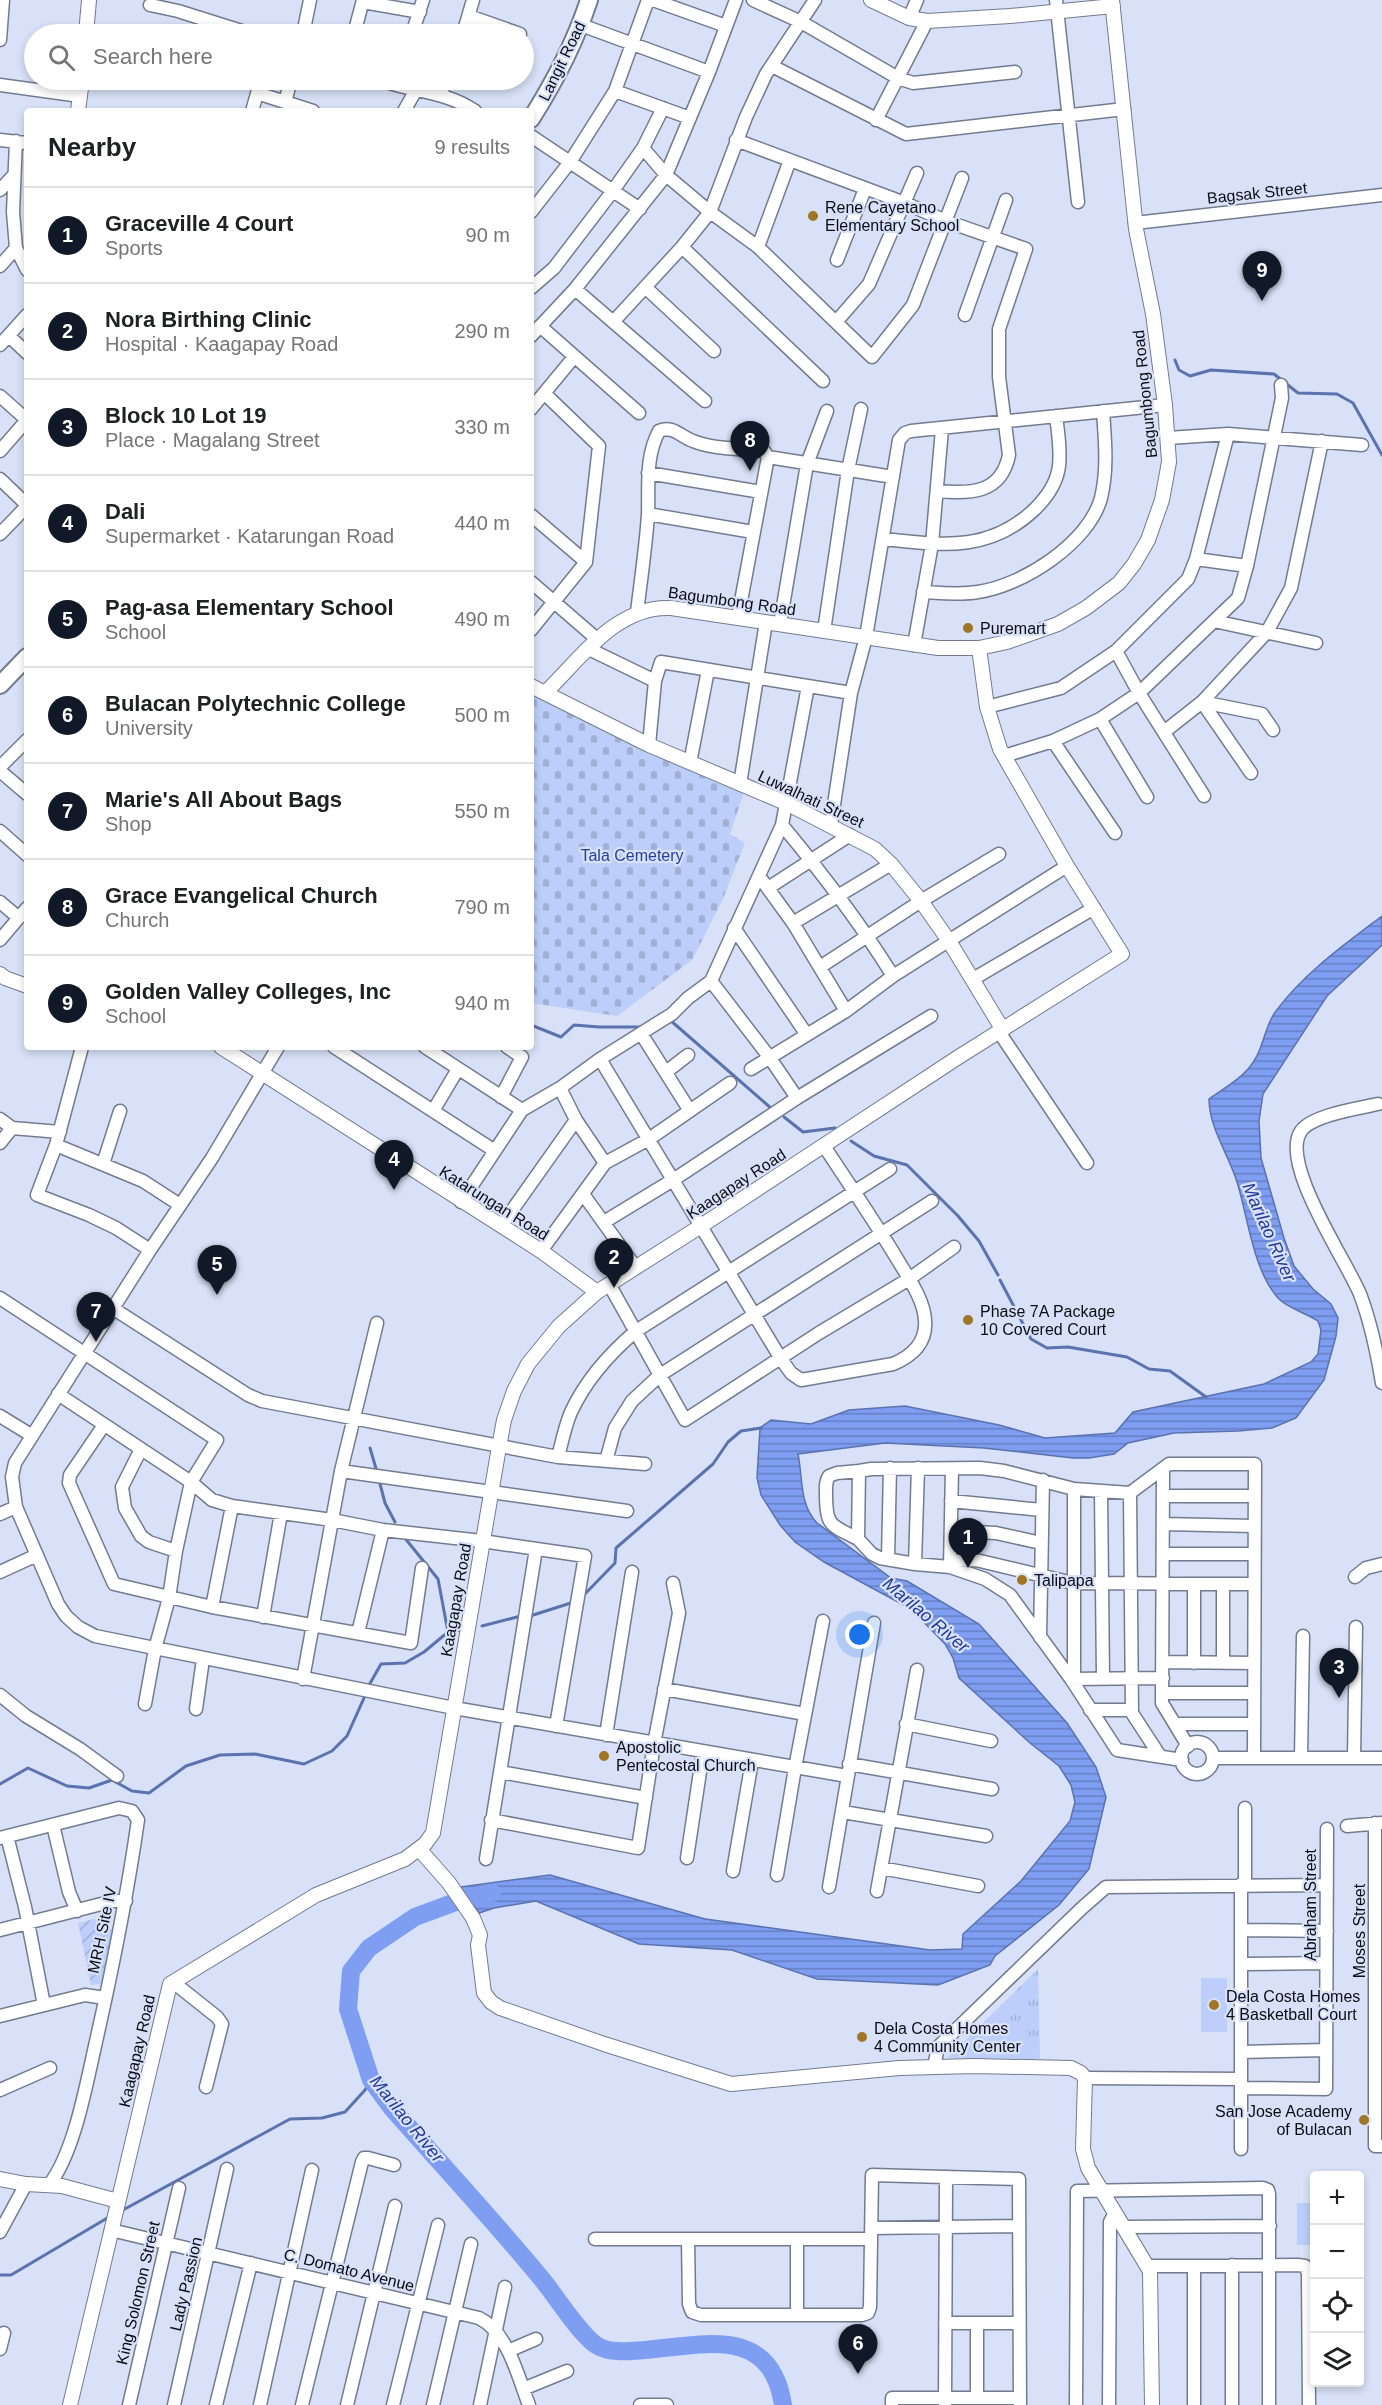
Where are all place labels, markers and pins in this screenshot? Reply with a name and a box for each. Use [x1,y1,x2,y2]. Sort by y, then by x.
place label: Rene Cayetano Elementary School [825,199,959,234]
marker: Rene Cayetano Elementary School [806,209,820,223]
pin: 9 [1242,252,1282,301]
pin: 8 [730,422,770,471]
place label: Puremart [980,620,1046,637]
marker: Puremart [961,621,975,635]
pin: 4 [374,1140,414,1190]
pin: 2 [594,1238,634,1288]
pin: 5 [198,1246,236,1295]
pin: 7 [76,1292,116,1342]
place label: Phase 7A Package 10 Covered Court [980,1303,1115,1338]
marker: Phase 7A Package 10 Covered Court [961,1313,975,1327]
pin: 1 [948,1518,988,1568]
place label: Talipapa [1034,1572,1094,1589]
marker: Talipapa [1015,1573,1029,1587]
pin: 3 [1320,1648,1358,1698]
place label: Apostolic Pentecostal Church [616,1739,756,1774]
marker: Apostolic Pentecostal Church [597,1749,611,1763]
place label: Dela Costa Homes 4 Basketball Court [1226,1988,1360,2023]
marker: Dela Costa Homes 4 Basketball Court [1207,1998,1221,2012]
place label: Dela Costa Homes 4 Community Center [874,2020,1021,2055]
marker: Dela Costa Homes 4 Community Center [855,2030,869,2044]
place label: San Jose Academy of Bulacan [1215,2103,1352,2138]
marker: San Jose Academy of Bulacan [1357,2113,1371,2127]
pin: 6 [838,2324,878,2374]

